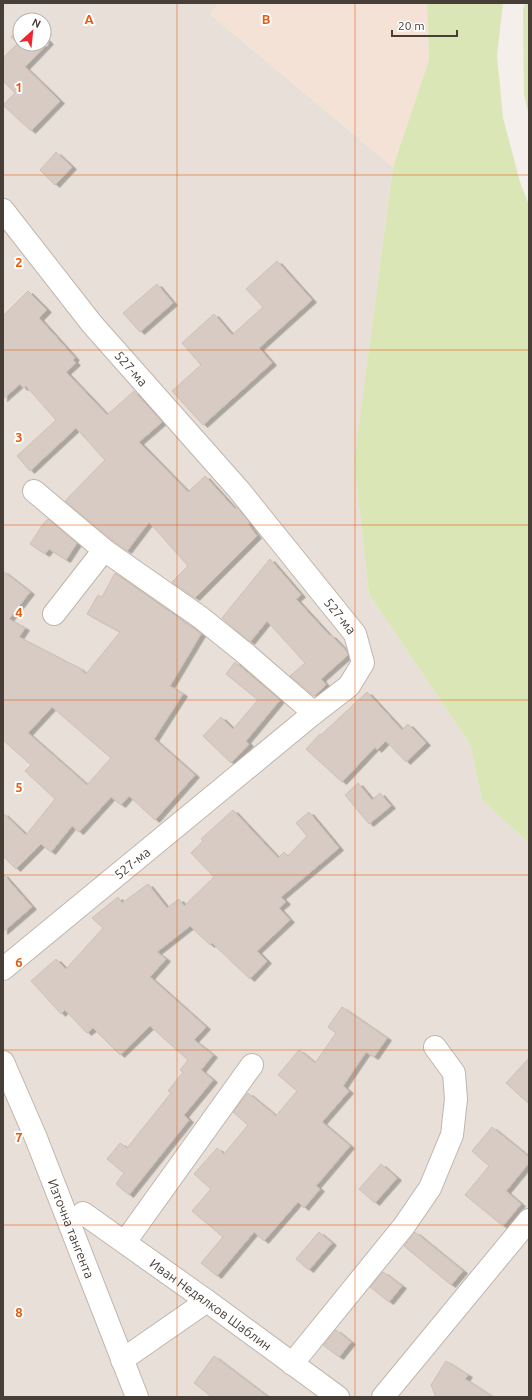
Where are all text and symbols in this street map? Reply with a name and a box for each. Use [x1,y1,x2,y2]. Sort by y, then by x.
north arrow [12,12,52,52]
text: A [84,12,94,26]
text: B [262,12,271,26]
scale bar [392,12,457,38]
text: N [30,16,43,30]
text: 20 m [398,19,425,32]
text: 1 [15,80,23,94]
text: 2 [15,255,23,269]
street label: 527-ма [112,348,151,389]
text: 3 [15,430,23,444]
street label: 527-ма [322,595,359,637]
text: 4 [15,605,23,619]
text: 5 [15,780,23,794]
street label: 527-ма [111,844,153,882]
text: 6 [15,955,23,969]
text: 7 [15,1130,23,1144]
street label: Източна тангента [46,1177,97,1280]
street label: Иван Недялков Шаблин [147,1256,274,1353]
text: 8 [15,1305,23,1319]

